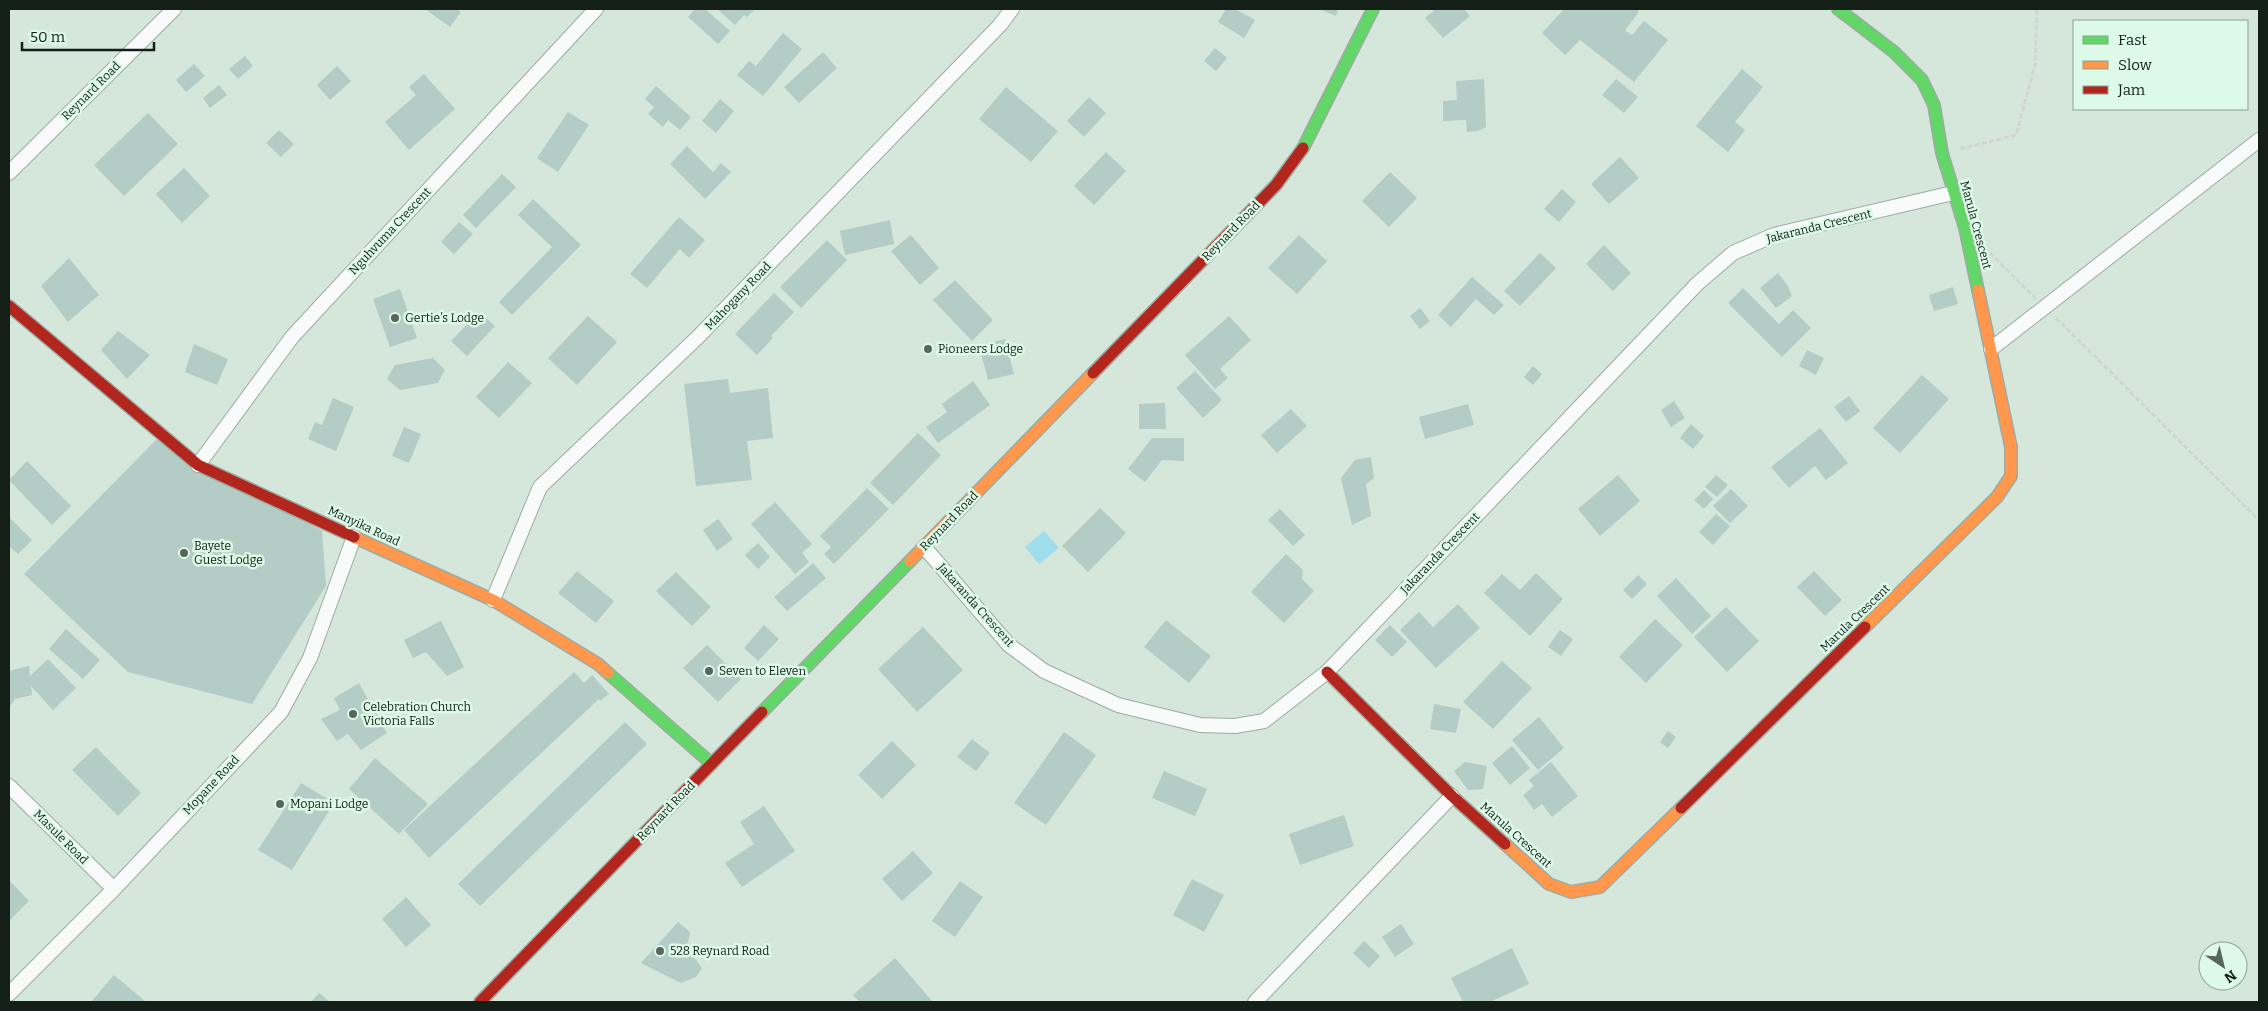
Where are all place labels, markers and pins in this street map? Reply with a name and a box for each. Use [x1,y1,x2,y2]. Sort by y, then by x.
place label: Gertie's Lodge [405,311,484,325]
marker: Gertie's Lodge [389,312,401,324]
place label: Pioneers Lodge [938,342,1023,356]
marker: Pioneers Lodge [922,343,934,355]
place label: Bayete Guest Lodge [194,539,263,567]
marker: Bayete Guest Lodge [178,547,190,559]
place label: Seven to Eleven [719,664,806,678]
marker: Seven to Eleven [703,665,715,677]
place label: Celebration Church Victoria Falls [363,700,472,728]
marker: Celebration Church Victoria Falls [347,708,359,720]
place label: Mopani Lodge [290,797,368,811]
marker: Mopani Lodge [274,798,286,810]
place label: 528 Reynard Road [670,944,769,958]
marker: 528 Reynard Road [654,945,666,957]

